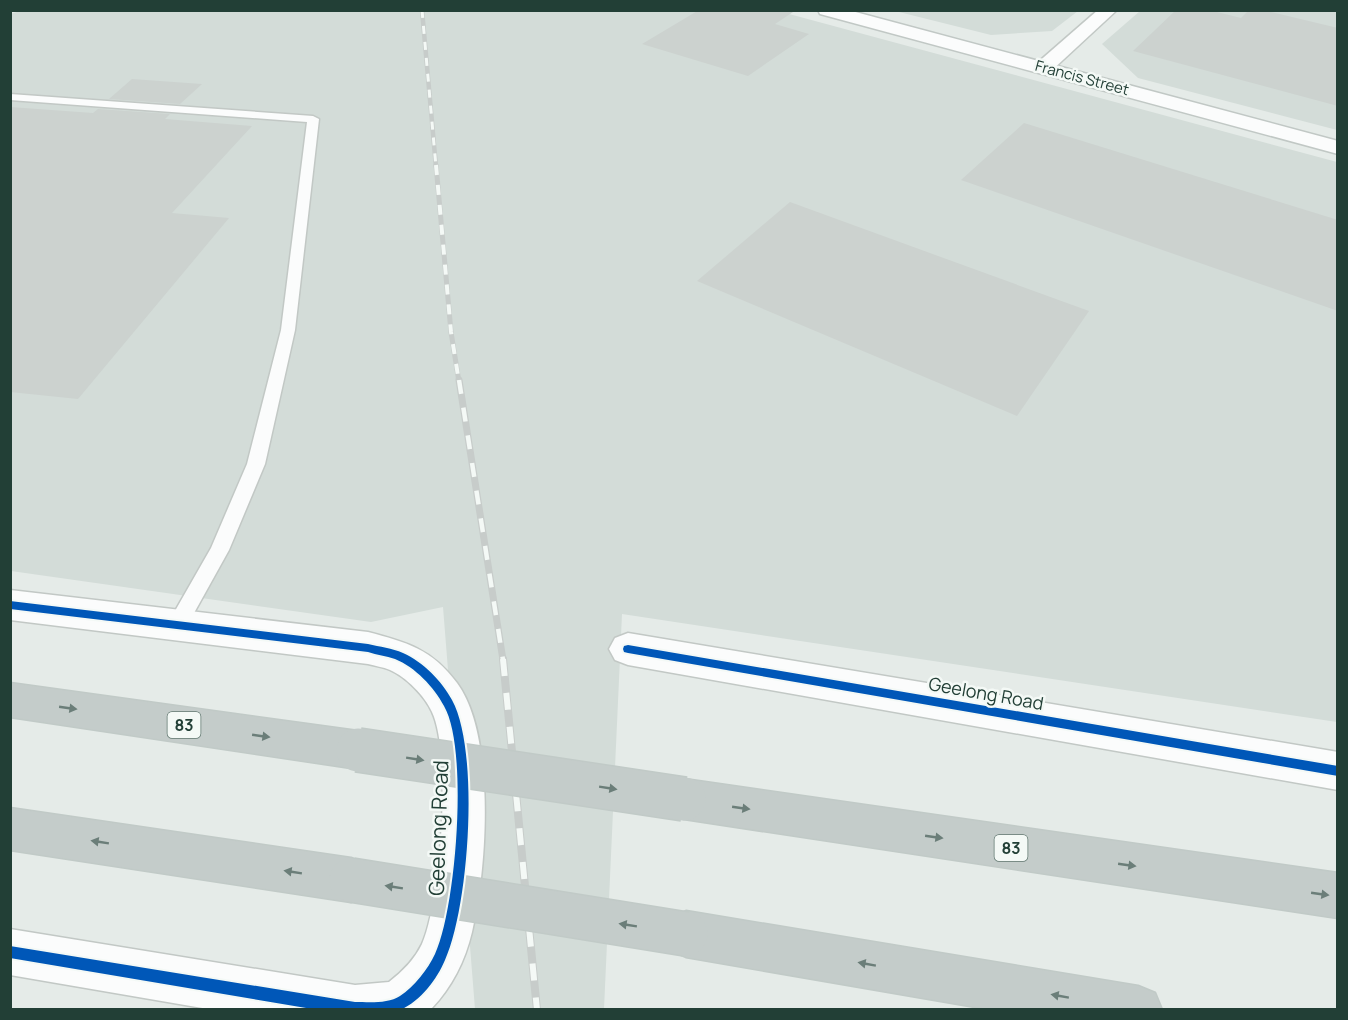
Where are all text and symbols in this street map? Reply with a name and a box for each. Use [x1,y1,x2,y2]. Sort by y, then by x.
street label: Francis Street [1033,55,1131,100]
street label: Geelong Road [927,671,1045,715]
one-way arrow [59,704,78,713]
road number: 83 [168,712,201,738]
one-way arrow [252,732,271,741]
one-way arrow [406,754,425,763]
street label: Geelong Road [422,760,454,896]
one-way arrow [599,784,618,793]
one-way arrow [732,804,751,813]
one-way arrow [925,832,944,841]
road number: 83 [994,835,1028,861]
one-way arrow [91,838,110,847]
one-way arrow [1118,861,1137,870]
one-way arrow [284,867,303,876]
one-way arrow [384,883,403,892]
one-way arrow [1311,889,1330,898]
one-way arrow [618,920,637,929]
one-way arrow [858,959,877,968]
one-way arrow [1050,992,1069,1001]

